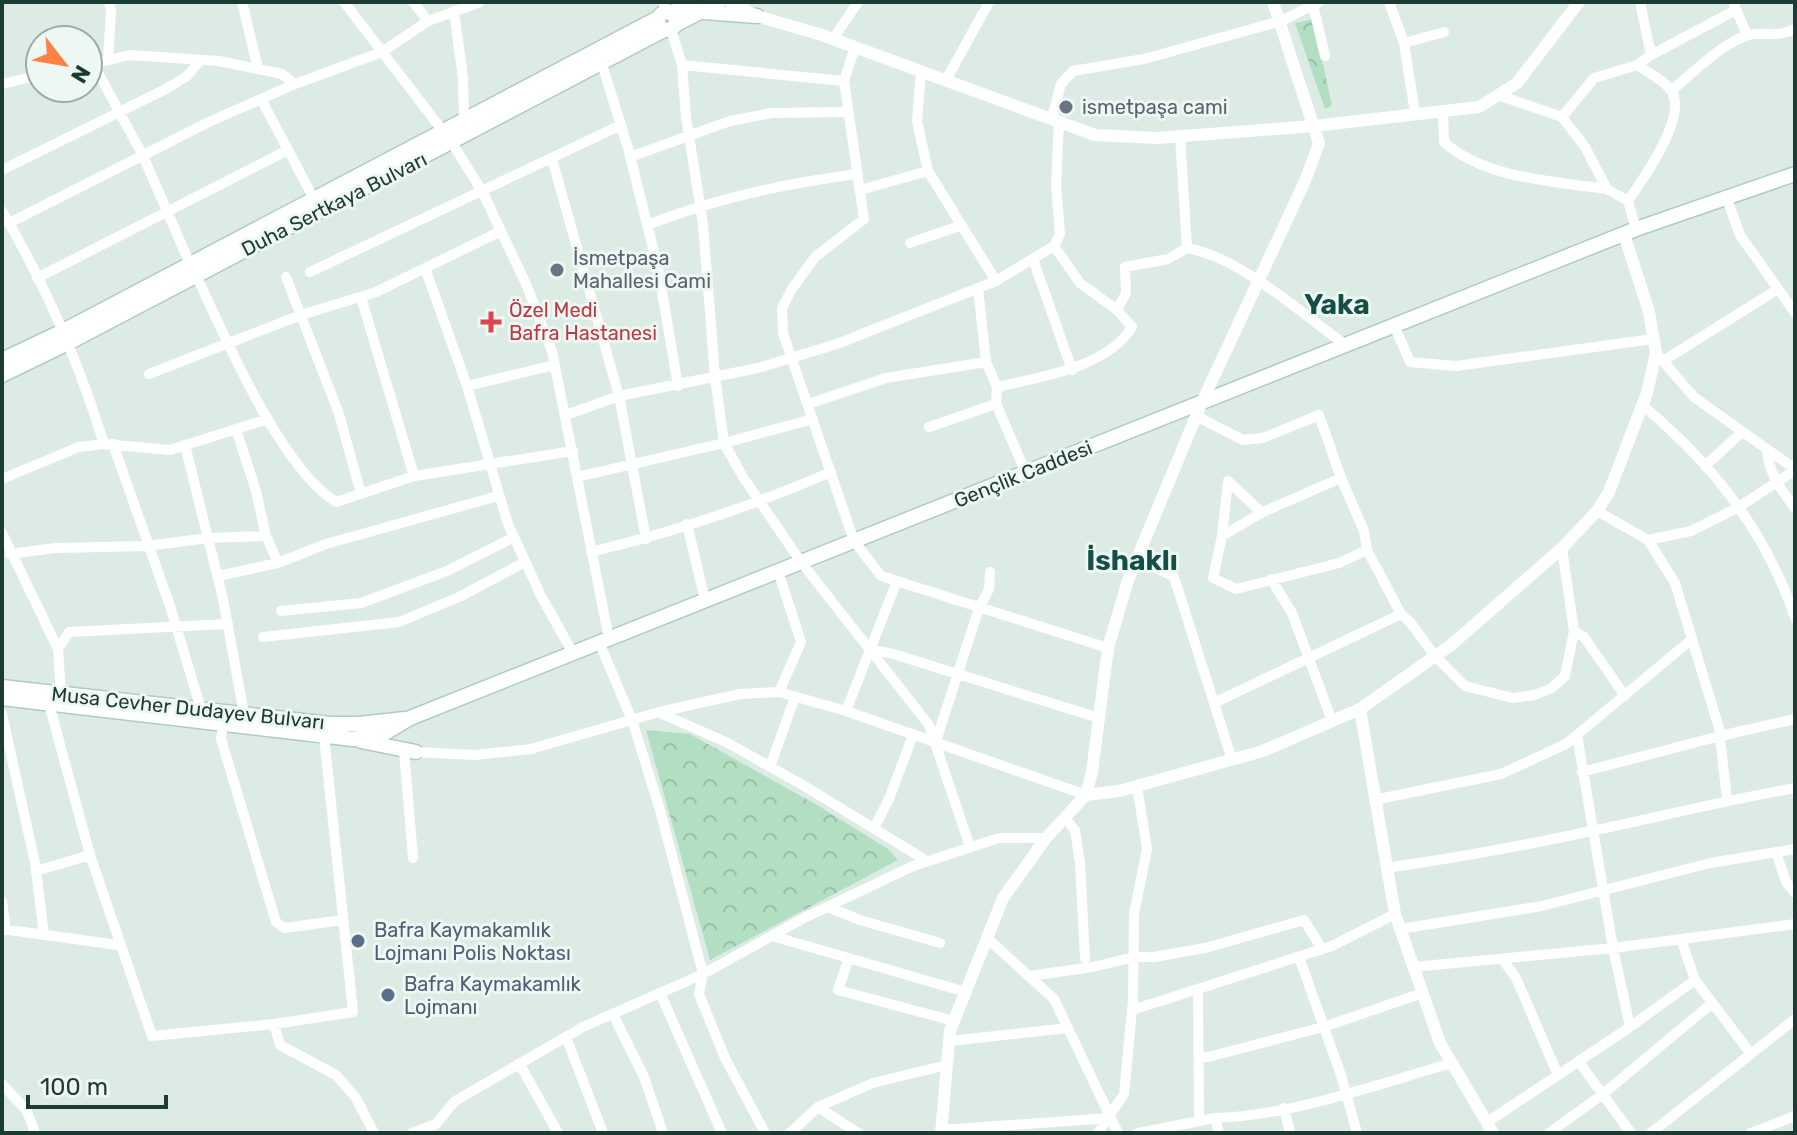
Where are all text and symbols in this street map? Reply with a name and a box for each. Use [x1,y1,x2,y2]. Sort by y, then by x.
north arrow [24,24,104,104]
text: N [65,60,96,88]
place label: ismetpaşa cami [1082,95,1228,119]
marker: ismetpaşa cami [1057,98,1075,116]
street label: Duha Sertkaya Bulvarı [237,147,431,261]
place label: İsmetpaşa Mahallesi Cami [573,246,711,293]
marker: İsmetpaşa Mahallesi Cami [548,261,566,279]
district label: Yaka [1304,288,1370,321]
place label: Özel Medi Bafra Hastanesi [509,298,657,345]
marker: Özel Medi Bafra Hastanesi [480,311,502,333]
street label: Gençlik Caddesi [950,435,1096,513]
district label: İshaklı [1086,544,1178,577]
street label: Musa Cevher Dudayev Bulvarı [50,682,326,734]
place label: Bafra Kaymakamlık Lojmanı Polis Noktası [374,918,571,965]
marker: Bafra Kaymakamlık Lojmanı Polis Noktası [349,932,367,950]
place label: Bafra Kaymakamlık Lojmanı [404,972,582,1019]
marker: Bafra Kaymakamlık Lojmanı [379,986,397,1004]
scale bar [28,1059,166,1109]
text: 100 m [40,1073,108,1101]

